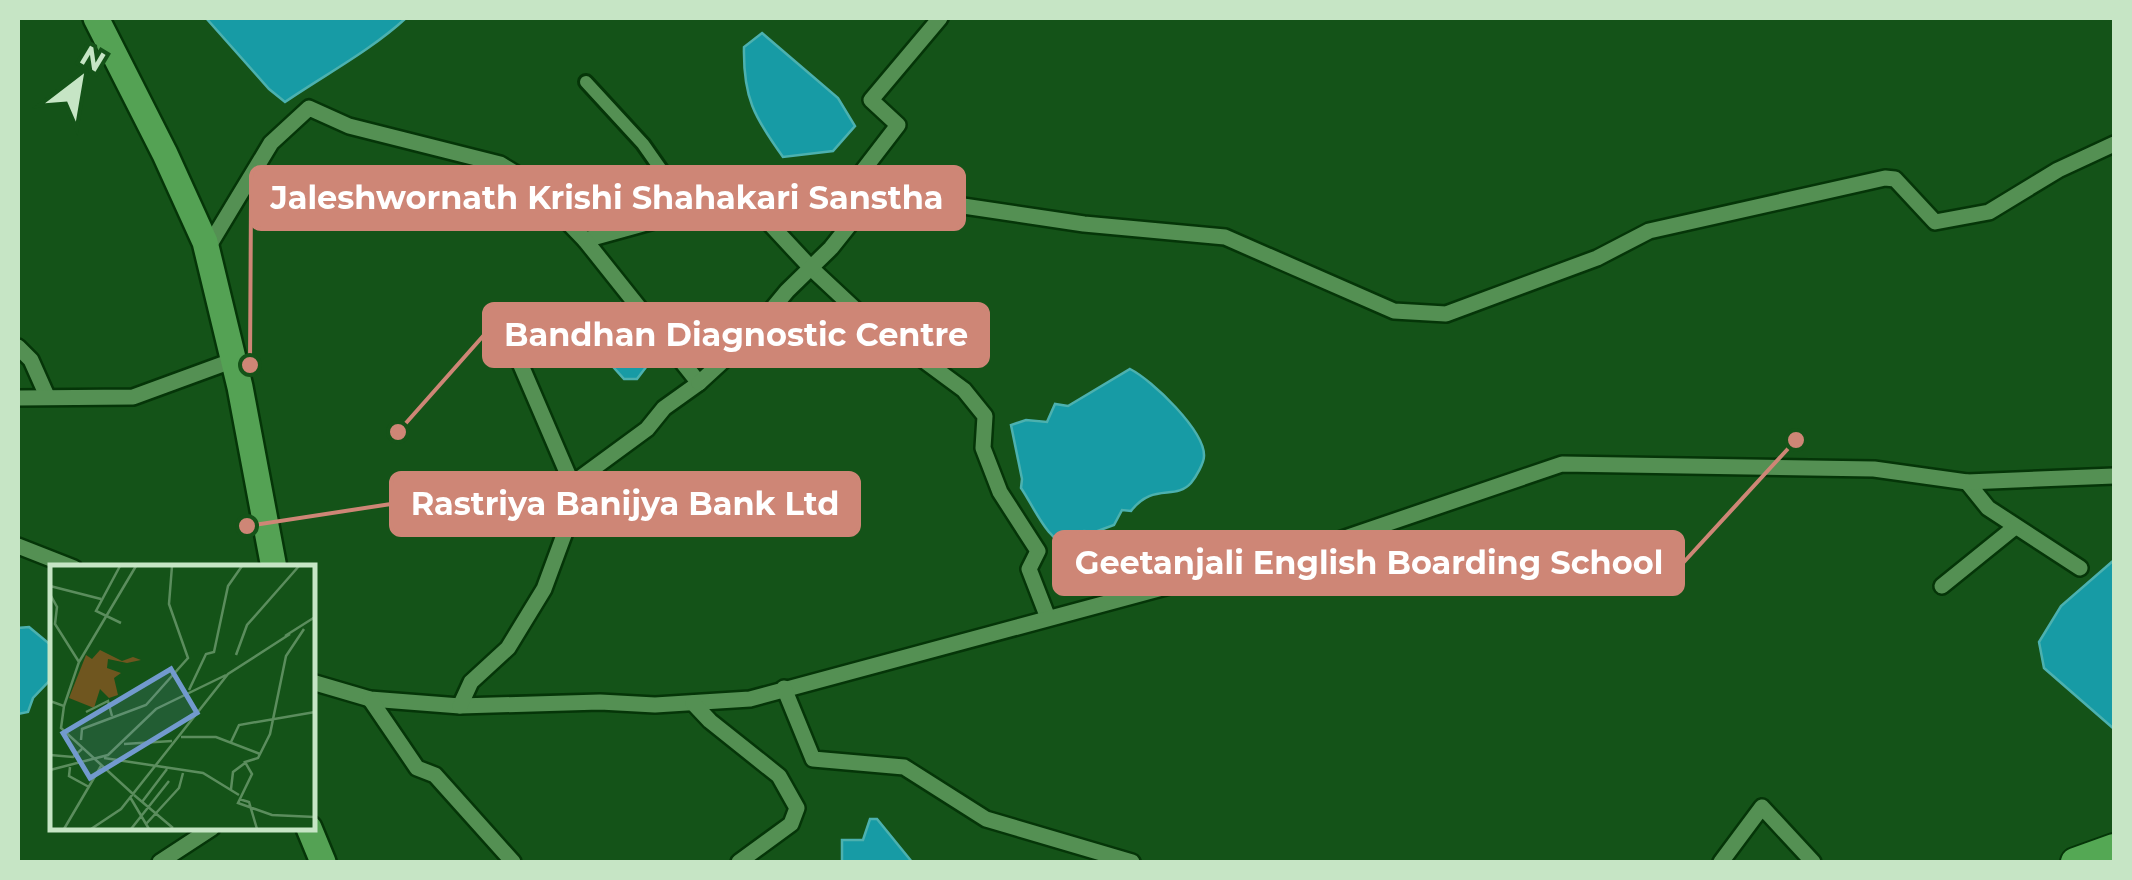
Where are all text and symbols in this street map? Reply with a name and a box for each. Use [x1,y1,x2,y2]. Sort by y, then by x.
north arrow [30,30,130,130]
text: N [74,38,111,79]
callout: Jaleshwornath Krishi Shahakari Sanstha [251,167,964,229]
text: Jaleshwornath Krishi Shahakari Sanstha [269,178,944,217]
callout: Bandhan Diagnostic Centre [484,304,988,366]
text: Bandhan Diagnostic Centre [504,315,968,354]
callout: Rastriya Banijya Bank Ltd [391,473,859,535]
text: Rastriya Banijya Bank Ltd [411,484,839,523]
callout: Geetanjali English Boarding School [1054,532,1683,594]
text: Geetanjali English Boarding School [1075,543,1663,582]
inset map [50,565,315,830]

